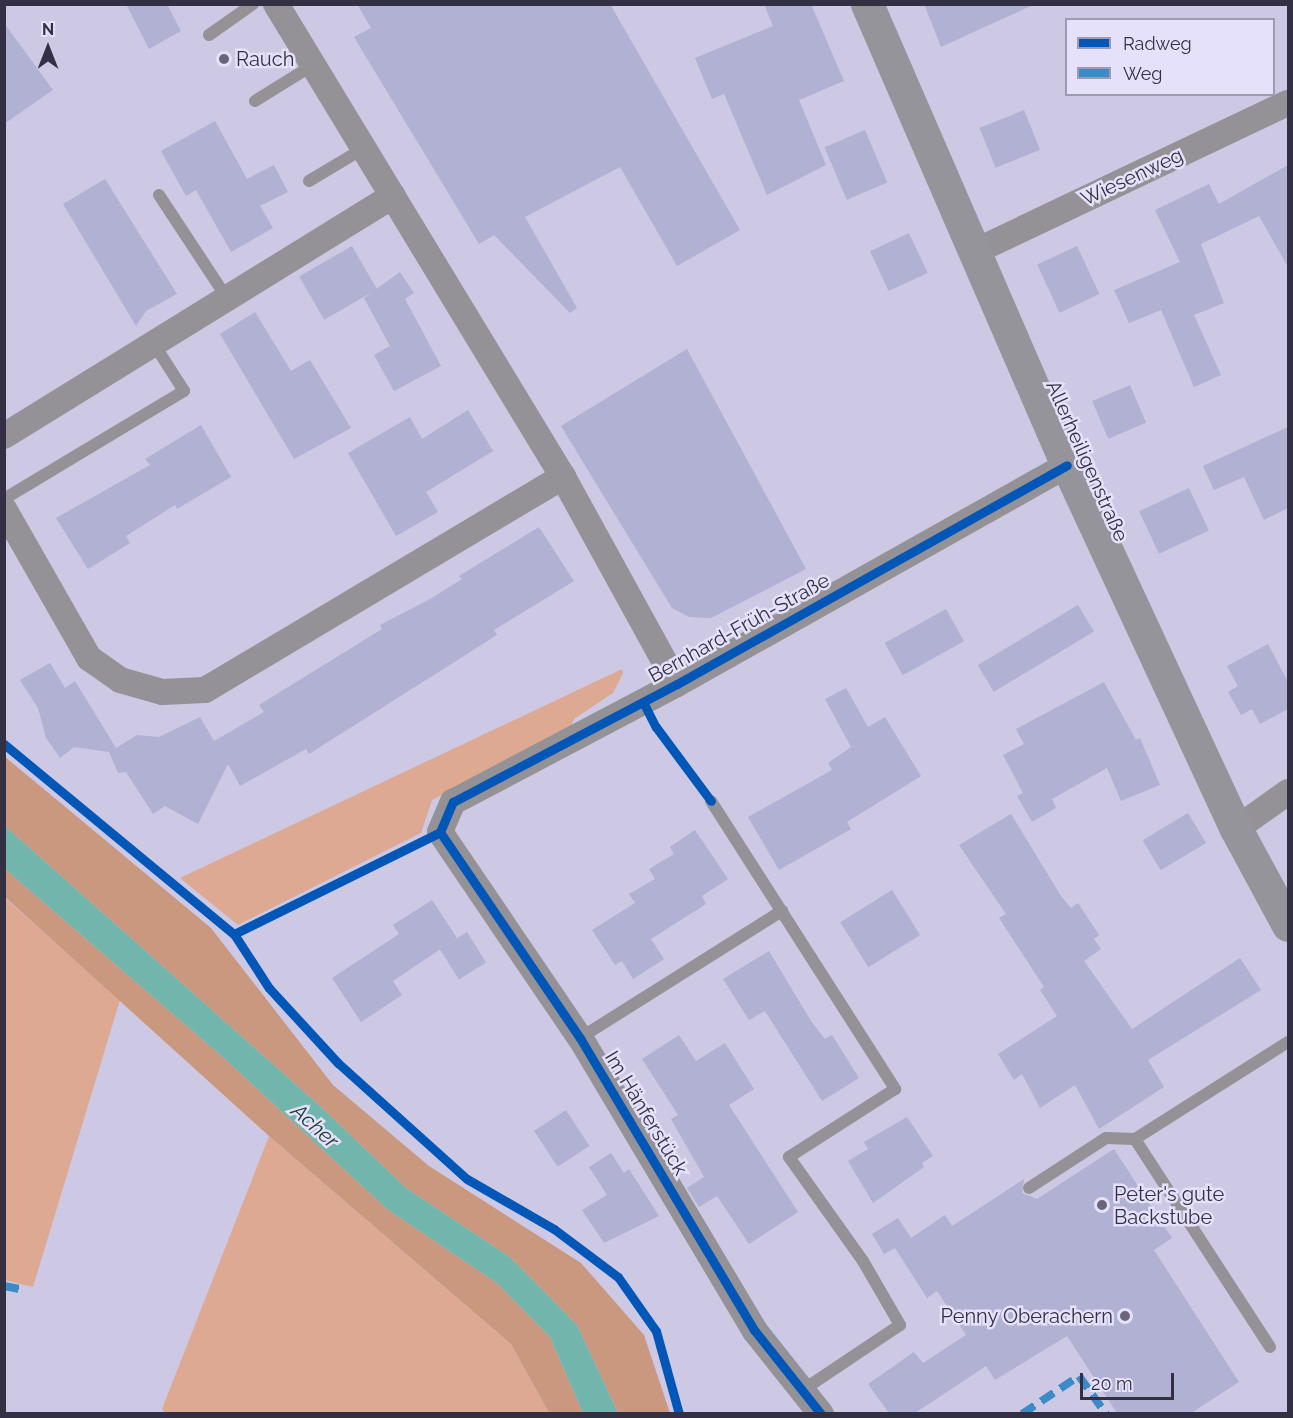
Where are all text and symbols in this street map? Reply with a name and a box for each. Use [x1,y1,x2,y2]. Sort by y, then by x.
north arrow [18,18,78,78]
legend [1065,18,1275,96]
text: N [42,20,54,39]
text: Radweg [1123,33,1192,54]
place label: Rauch [236,47,294,71]
marker: Rauch [217,52,231,66]
text: Weg [1123,63,1162,84]
street label: Wiesenweg [1077,143,1187,211]
street label: Allerheiligenstraße [1041,377,1133,545]
street label: Bernhard-Früh-Straße [644,568,834,688]
street label: Im Hänferstück [600,1047,692,1179]
water label: Acher [286,1098,344,1154]
place label: Peter's gute Backstube [1114,1182,1224,1229]
marker: Peter's gute Backstube [1095,1198,1109,1212]
place label: Penny Oberachern [940,1304,1113,1328]
marker: Penny Oberachern [1118,1309,1132,1323]
scale bar [1083,1361,1178,1399]
text: 20 m [1091,1373,1133,1394]

